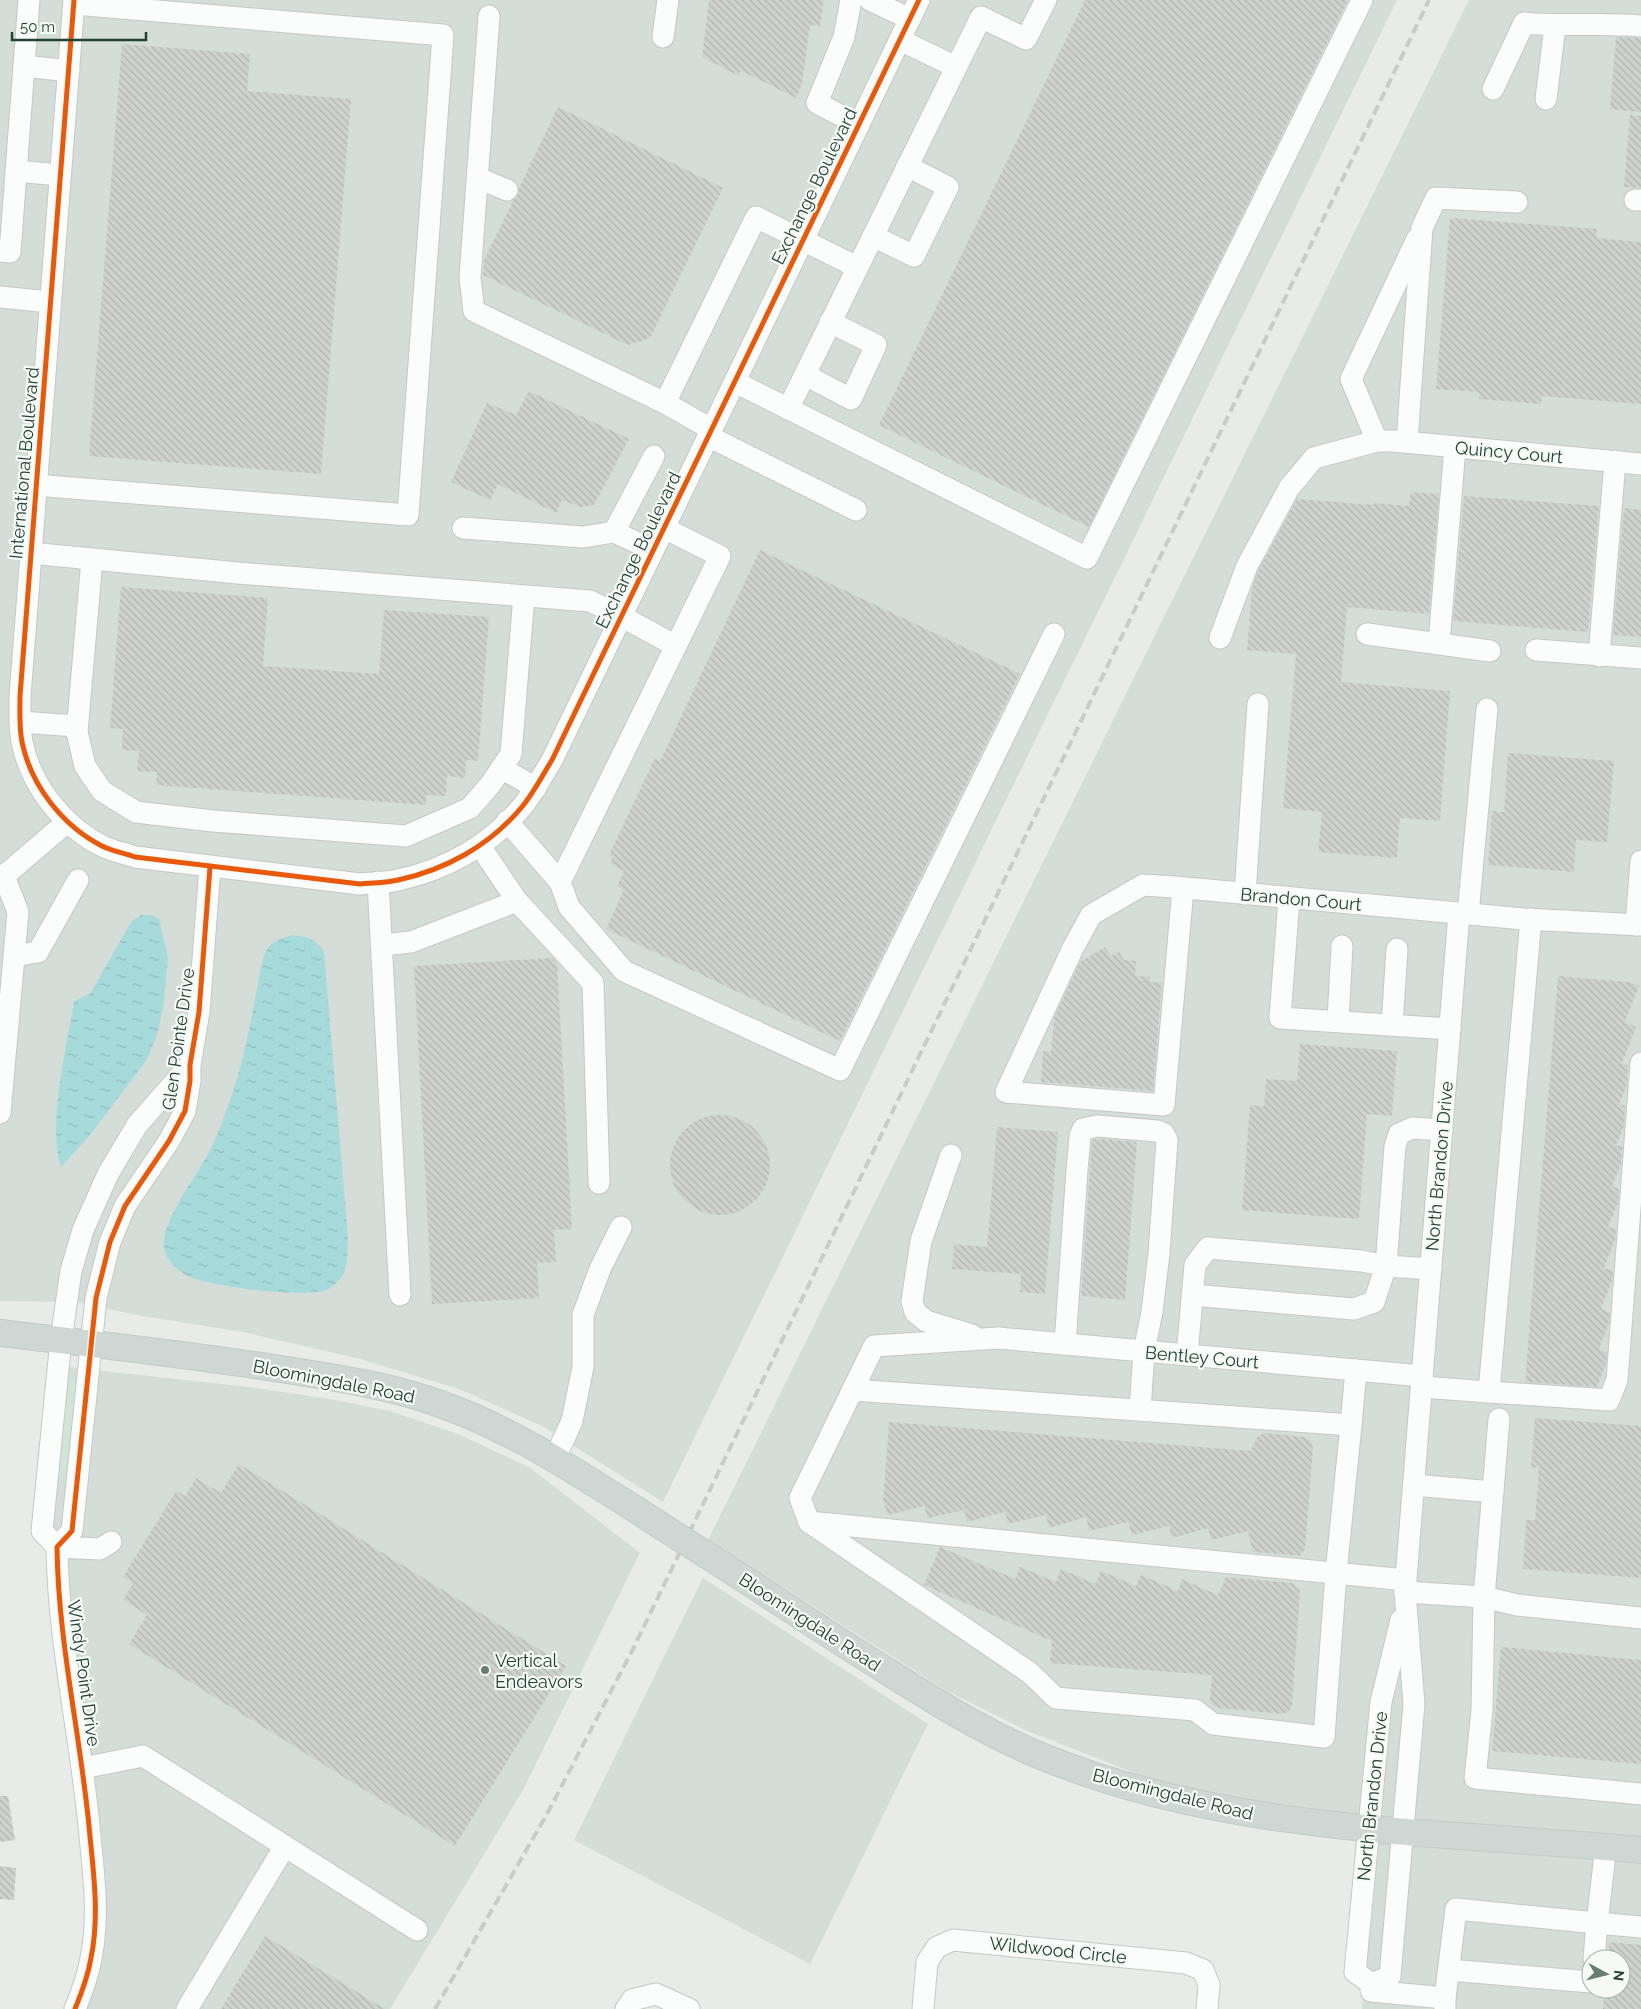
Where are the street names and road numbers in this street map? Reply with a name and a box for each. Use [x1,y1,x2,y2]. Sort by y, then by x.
street label: Exchange Boulevard [767,104,861,268]
street label: International Boulevard [5,366,43,560]
street label: Quincy Court [1454,437,1564,467]
street label: Exchange Boulevard [591,468,685,632]
street label: Brandon Court [1239,883,1363,915]
street label: Glen Pointe Drive [158,966,198,1111]
street label: North Brandon Drive [1421,1080,1457,1252]
street label: Bentley Court [1144,1342,1260,1372]
street label: Bloomingdale Road [251,1355,417,1407]
street label: Bloomingdale Road [735,1568,885,1676]
street label: Windy Point Drive [63,1598,105,1748]
street label: North Brandon Drive [1353,1710,1391,1882]
street label: Bloomingdale Road [1091,1764,1255,1824]
street label: Wildwood Circle [988,1932,1128,1968]

